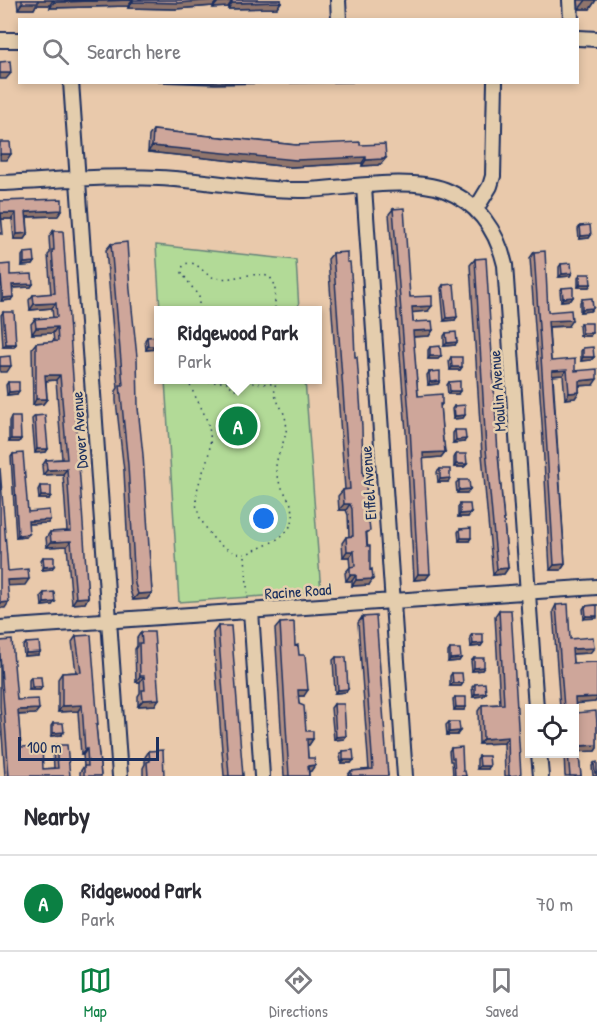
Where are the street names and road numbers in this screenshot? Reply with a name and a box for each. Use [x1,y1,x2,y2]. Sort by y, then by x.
street label: Moulin Avenue [483,349,511,433]
street label: Dover Avenue [65,390,93,469]
street label: Eiffel Avenue [354,445,382,521]
street label: Racine Road [264,578,332,604]

